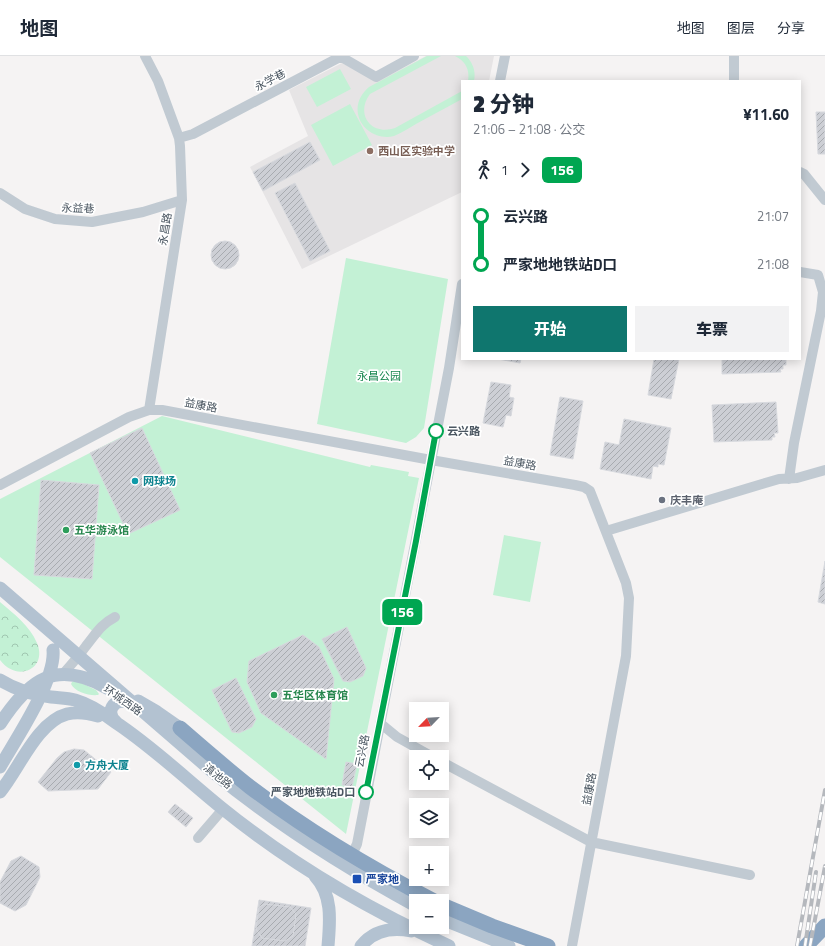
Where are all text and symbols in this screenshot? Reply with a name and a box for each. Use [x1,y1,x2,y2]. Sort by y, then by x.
text: 地图 [20,13,58,42]
text: 地图 [677,17,705,38]
text: 图层 [727,17,755,38]
text: 分享 [777,17,805,38]
street label: 永学巷 [252,65,288,95]
text: 2 分钟 [473,87,534,121]
text: ¥11.60 [743,103,789,126]
text: 21:06 – 21:08 · 公交 [473,119,585,139]
place label: 西山区实验中学 [378,143,455,159]
marker: 西山区实验中学 [365,146,375,156]
icon: walk [473,159,495,181]
icon: forward [514,159,536,181]
text: 156 [550,159,574,180]
text: 1 [501,160,508,180]
street label: 永益巷 [61,199,95,217]
text: 云兴路 [503,205,548,228]
text: 21:07 [757,206,789,226]
street label: 永昌路 [155,211,175,247]
text: 严家地地铁站D口 [503,253,618,276]
text: 21:08 [757,254,789,274]
button: 开始 [473,306,627,352]
button: 车票 [635,306,789,352]
park label: 永昌公园 [357,368,401,384]
street label: 益康路 [183,394,219,416]
marker: 云兴路 [428,423,444,439]
place label: 云兴路 [447,423,481,439]
street label: 益康路 [502,452,538,474]
place label: 网球场 [143,473,176,489]
marker: 网球场 [130,476,140,486]
place label: 庆丰庵 [670,492,704,508]
marker: 庆丰庵 [657,495,667,505]
place label: 五华游泳馆 [74,522,129,538]
marker: 五华游泳馆 [61,525,71,535]
line badge: 156 [379,599,425,625]
text: 156 [390,601,414,622]
street label: 环城西路 [100,681,146,719]
place label: 五华区体育馆 [282,687,348,703]
marker: 五华区体育馆 [269,690,279,700]
north arrow [409,702,449,742]
map controls [409,702,449,934]
street label: 云兴路 [351,733,373,769]
button: locate [409,750,449,790]
place label: 方舟大厦 [85,757,129,773]
street label: 滇池路 [200,759,236,793]
marker: 方舟大厦 [72,760,82,770]
street label: 益康路 [578,771,600,807]
place label: 严家地地铁站D口 [270,784,355,800]
marker: 严家地地铁站D口 [358,784,374,800]
button: layers [409,798,449,838]
button: + [409,846,449,886]
place label: 严家地 [365,871,399,887]
marker: 严家地 [351,873,363,885]
button: − [409,894,449,934]

